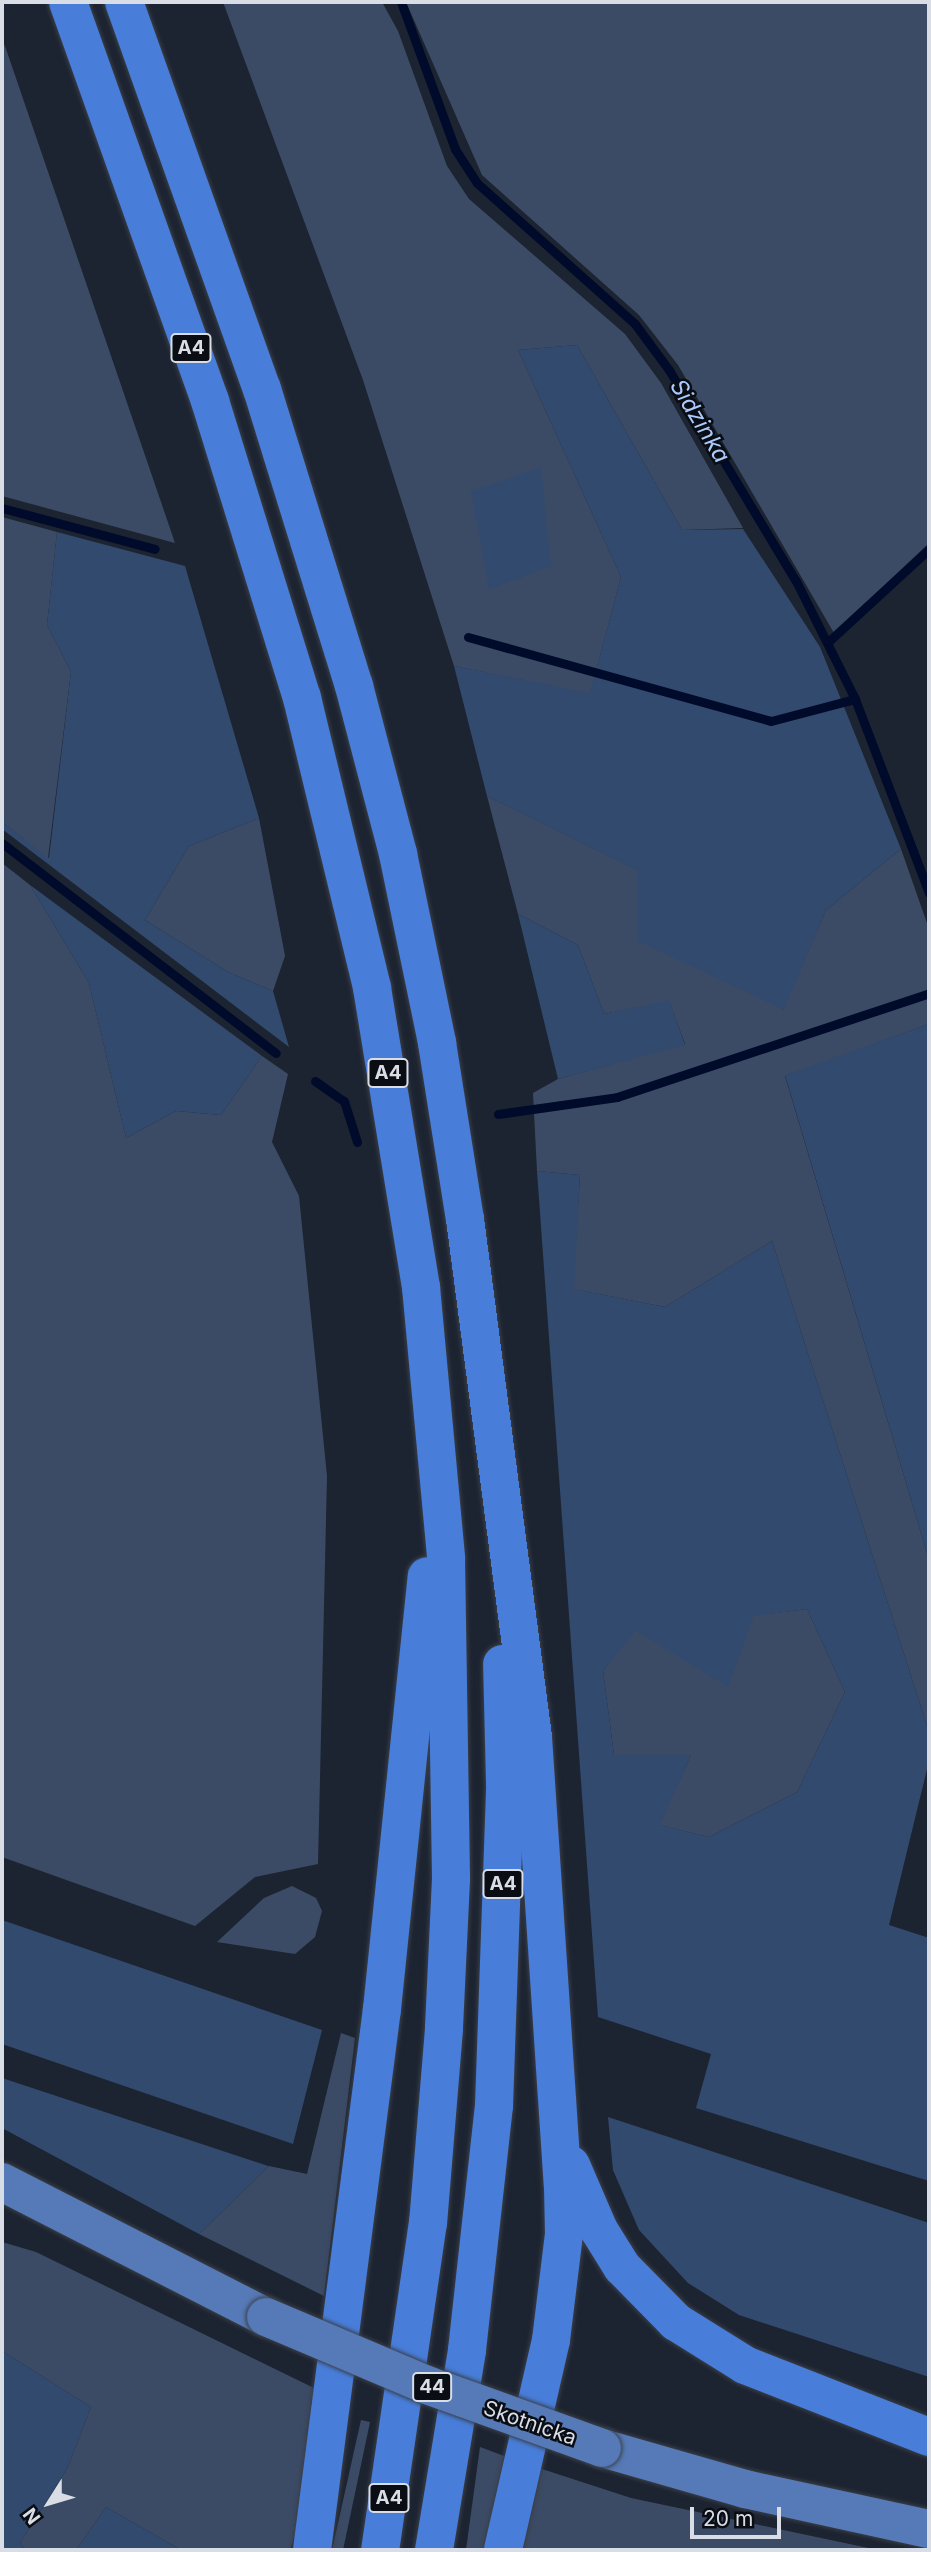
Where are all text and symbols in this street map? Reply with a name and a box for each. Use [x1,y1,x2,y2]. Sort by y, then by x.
road number: A4 [170,332,212,364]
water label: Sidzinka [664,374,736,468]
road number: A4 [367,1058,409,1088]
road number: A4 [482,1868,524,1900]
road number: 44 [411,2372,453,2402]
street label: Skotnicka [480,2395,580,2451]
north arrow [14,2468,84,2538]
road number: A4 [368,2482,410,2514]
scale bar [693,2492,784,2536]
text: N [18,2503,45,2529]
text: 20 m [703,2506,753,2531]

